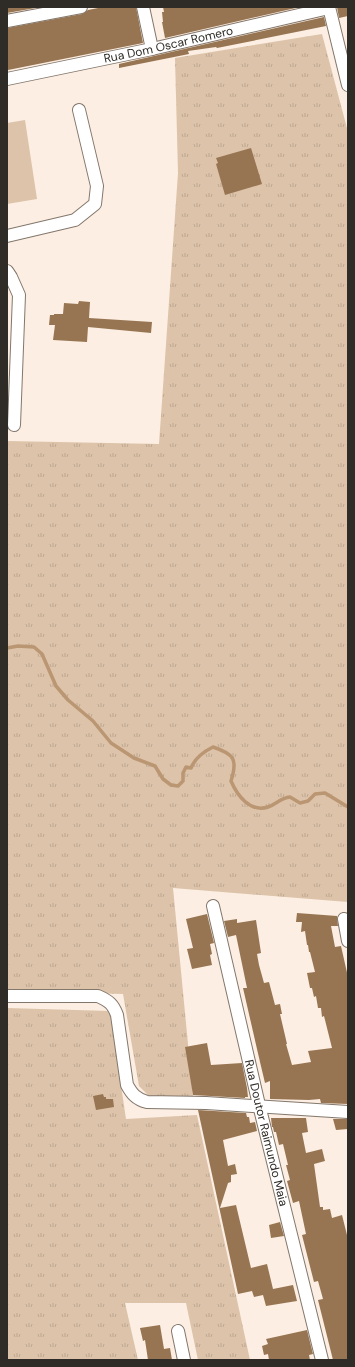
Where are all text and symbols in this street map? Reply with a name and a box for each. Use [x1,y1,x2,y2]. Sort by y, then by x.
street label: Rua Dom Oscar Romero [102,22,235,67]
street label: Rua Doutor Raimundo Maia [241,1058,292,1208]

